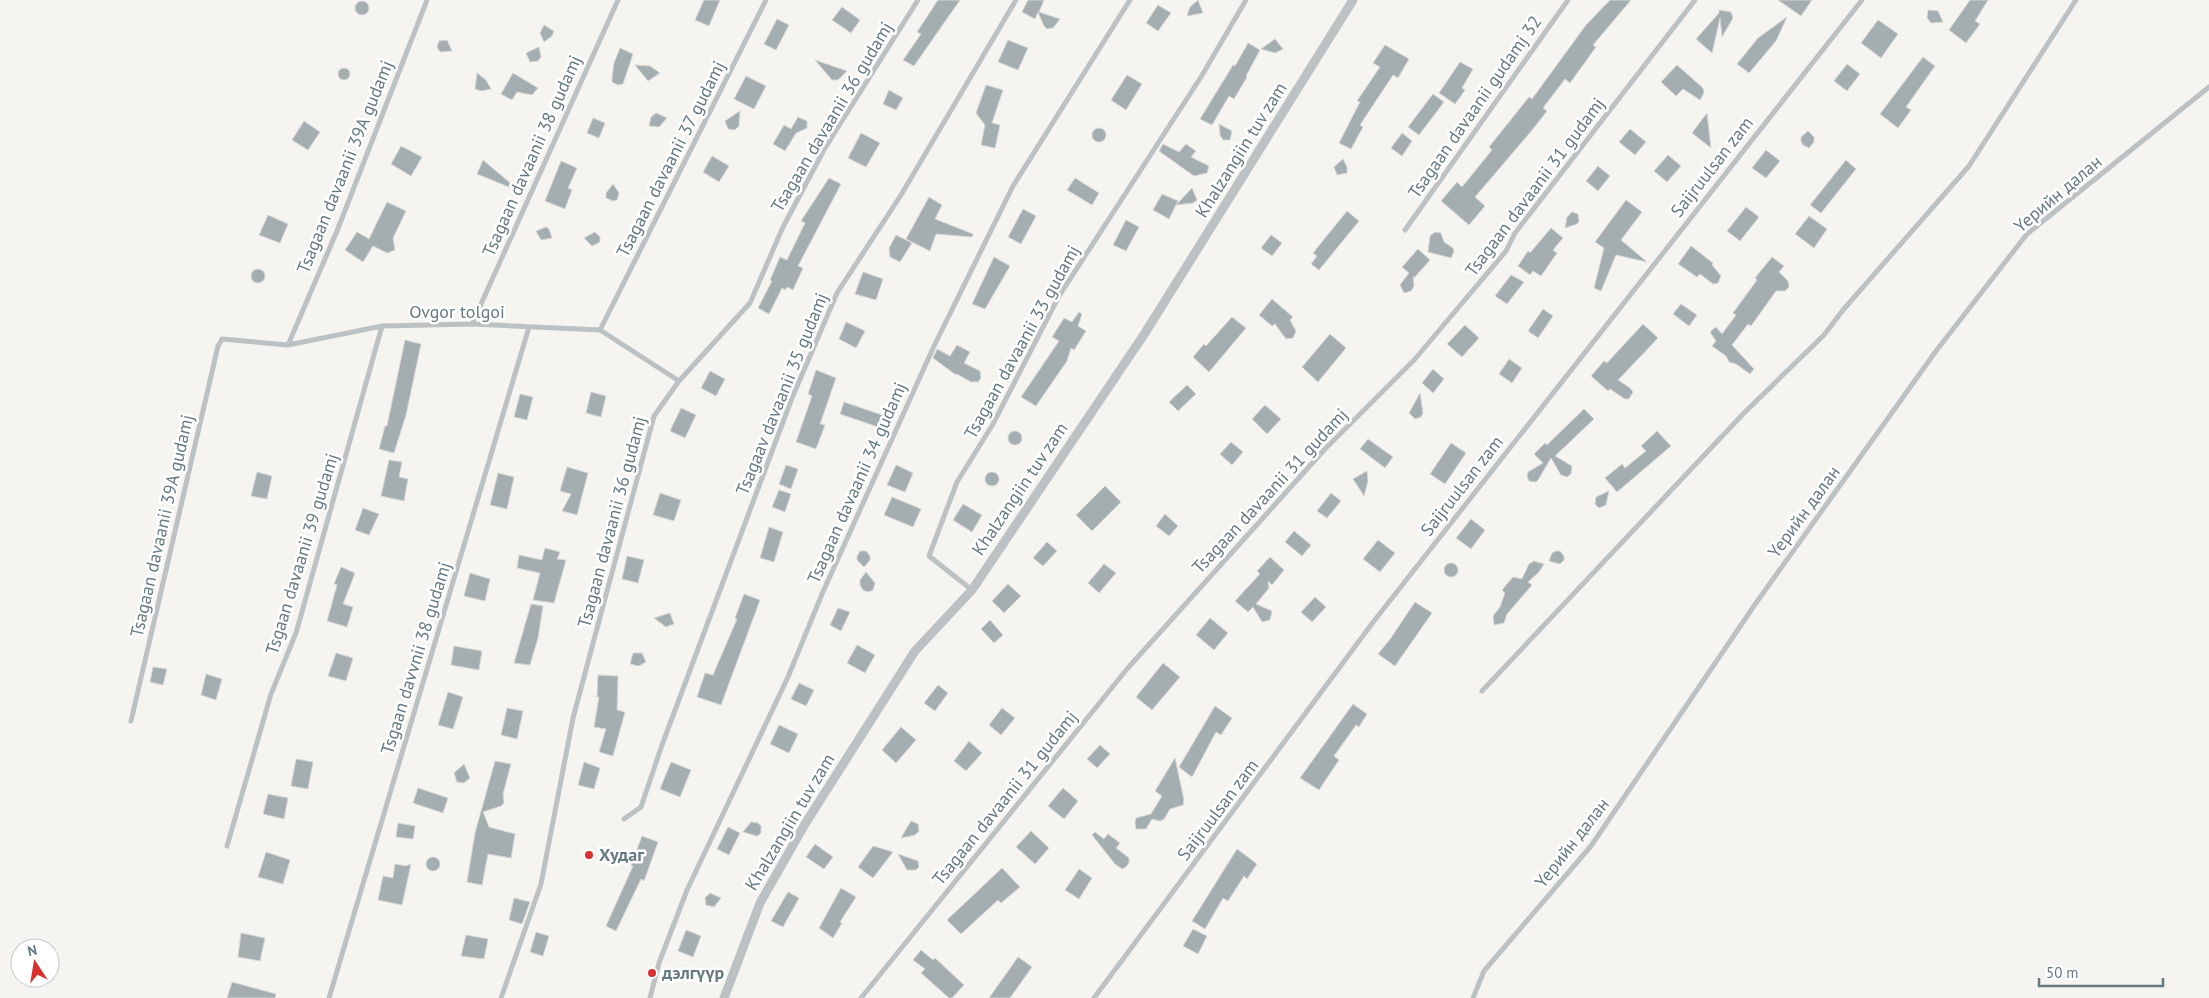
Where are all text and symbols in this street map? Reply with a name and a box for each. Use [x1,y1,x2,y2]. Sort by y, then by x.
street label: Tsagaan davaanii gudamj 32 [1403,11,1547,203]
street label: Tsagaan davaanii 36 gudamj [766,17,898,216]
street label: Tsagaan davaanii 38 gudamj [477,52,586,260]
street label: Tsagaan davaanii 39A gudamj [291,57,398,277]
street label: Tsagaan davaanii 37 gudamj [611,57,730,261]
street label: Khalzangiin tuv zam [1190,78,1292,222]
street label: Tsagaan davaanii 31 gudamj [1460,93,1609,281]
street label: Saijruulsan zam [1665,112,1758,221]
street label: Үерийн далан [2009,150,2107,237]
street label: Tsagaan davaanii 33 gudamj [959,241,1084,443]
street label: Tsagaav davaanii 35 gudamj [730,289,833,498]
street label: Ovgor tolgoi [409,300,505,323]
street label: Tsagaan davaanii 34 gudamj [802,379,911,587]
street label: Tsagaan davaanii 31 gudamj [1187,403,1352,578]
street label: Tsagaan davaanii 39A gudamj [125,412,198,639]
street label: Tsagaan davaanii 36 gudamj [572,414,651,630]
street label: Khalzangiin tuv zam [967,418,1073,560]
street label: Saijruulsan zam [1415,431,1508,540]
street label: Tsgaan davaanii 39 gudamj [260,450,343,657]
street label: Үерийн далан [1762,461,1845,562]
street label: Tsgaan davvnii 38 gudamj [375,559,456,757]
street label: Tsagaan davaanii 31 gudamj [927,706,1082,890]
street label: Khalzangiin tuv zam [740,749,839,894]
street label: Saijruulsan zam [1172,754,1263,865]
street label: Үерийн далан [1529,793,1614,892]
place label: Худаг [599,843,644,866]
marker: Худаг [583,849,595,861]
north arrow [10,938,60,988]
text: N [26,941,39,960]
scale bar [2039,956,2163,988]
place label: дэлгүүр [661,961,724,984]
text: 50 m [2046,963,2079,982]
marker: дэлгүүр [646,967,658,979]

